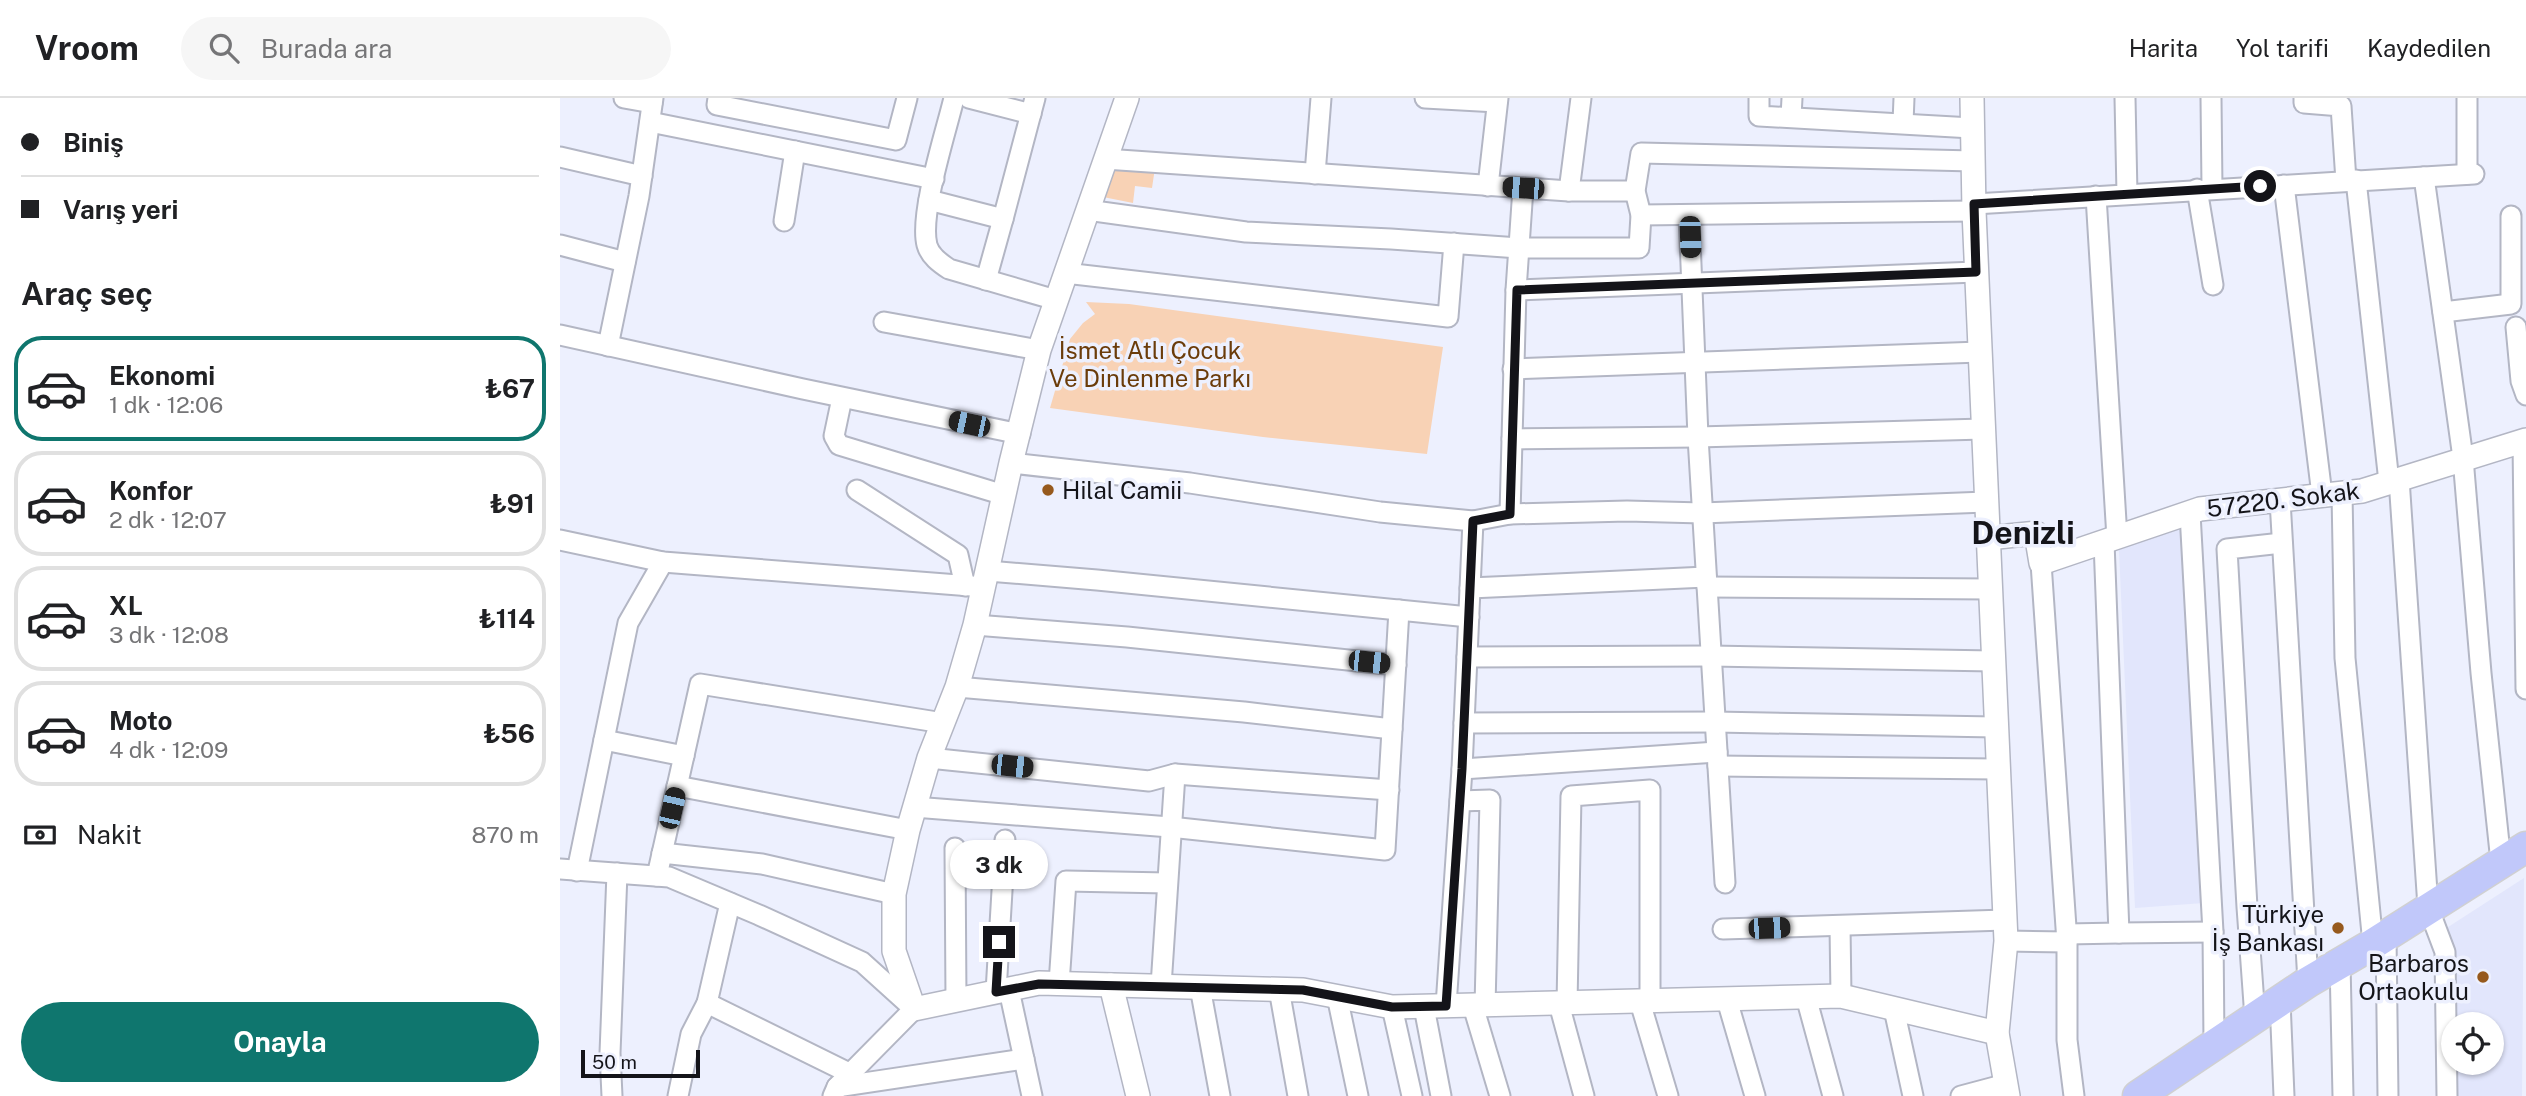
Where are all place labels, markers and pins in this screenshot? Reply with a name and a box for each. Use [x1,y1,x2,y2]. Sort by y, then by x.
place label: Hilal Camii [1062,476,1182,504]
marker: Hilal Camii [1040,482,1056,498]
place label: Türkiye İş Bankası [2212,900,2324,956]
marker: Türkiye İş Bankası [2330,920,2346,936]
place label: Barbaros Ortaokulu [2358,949,2469,1005]
marker: Barbaros Ortaokulu [2475,969,2491,985]

